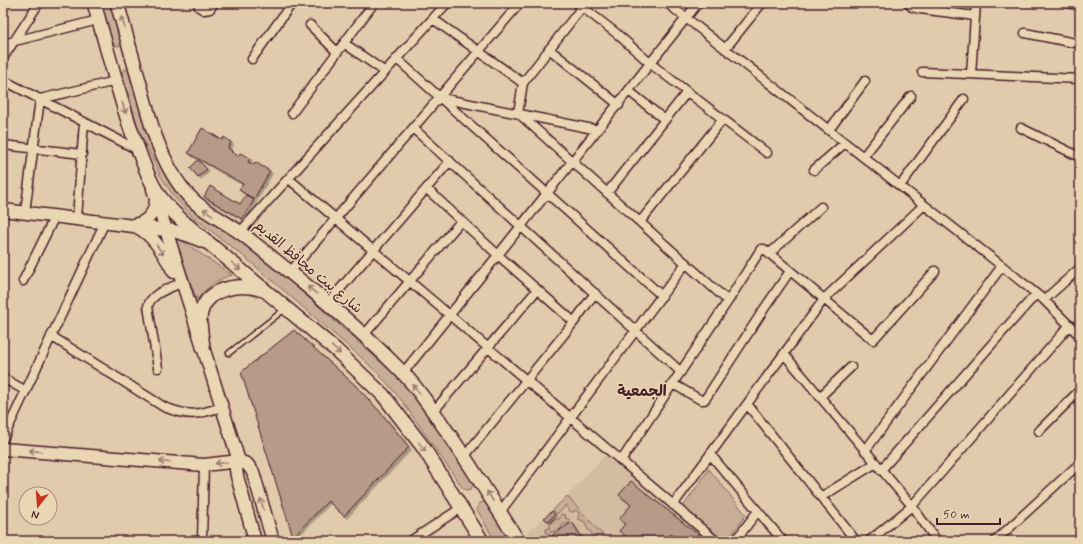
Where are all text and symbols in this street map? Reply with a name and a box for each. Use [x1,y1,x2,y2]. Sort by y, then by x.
one-way arrow [118,16,126,29]
one-way arrow [121,101,128,114]
one-way arrow [203,208,214,216]
street label: شارع بيت محافظ القديم [249,216,366,318]
one-way arrow [156,245,164,256]
one-way arrow [231,262,242,271]
one-way arrow [307,285,317,294]
one-way arrow [331,346,341,355]
district label: الجمعية [617,382,667,402]
one-way arrow [412,384,421,394]
one-way arrow [418,441,426,452]
one-way arrow [29,448,42,455]
one-way arrow [159,458,172,465]
one-way arrow [215,459,228,467]
north arrow [18,486,58,526]
one-way arrow [486,491,494,502]
one-way arrow [258,497,266,510]
scale bar [937,500,1000,526]
text: N [30,507,41,522]
text: 50 m [943,507,970,523]

